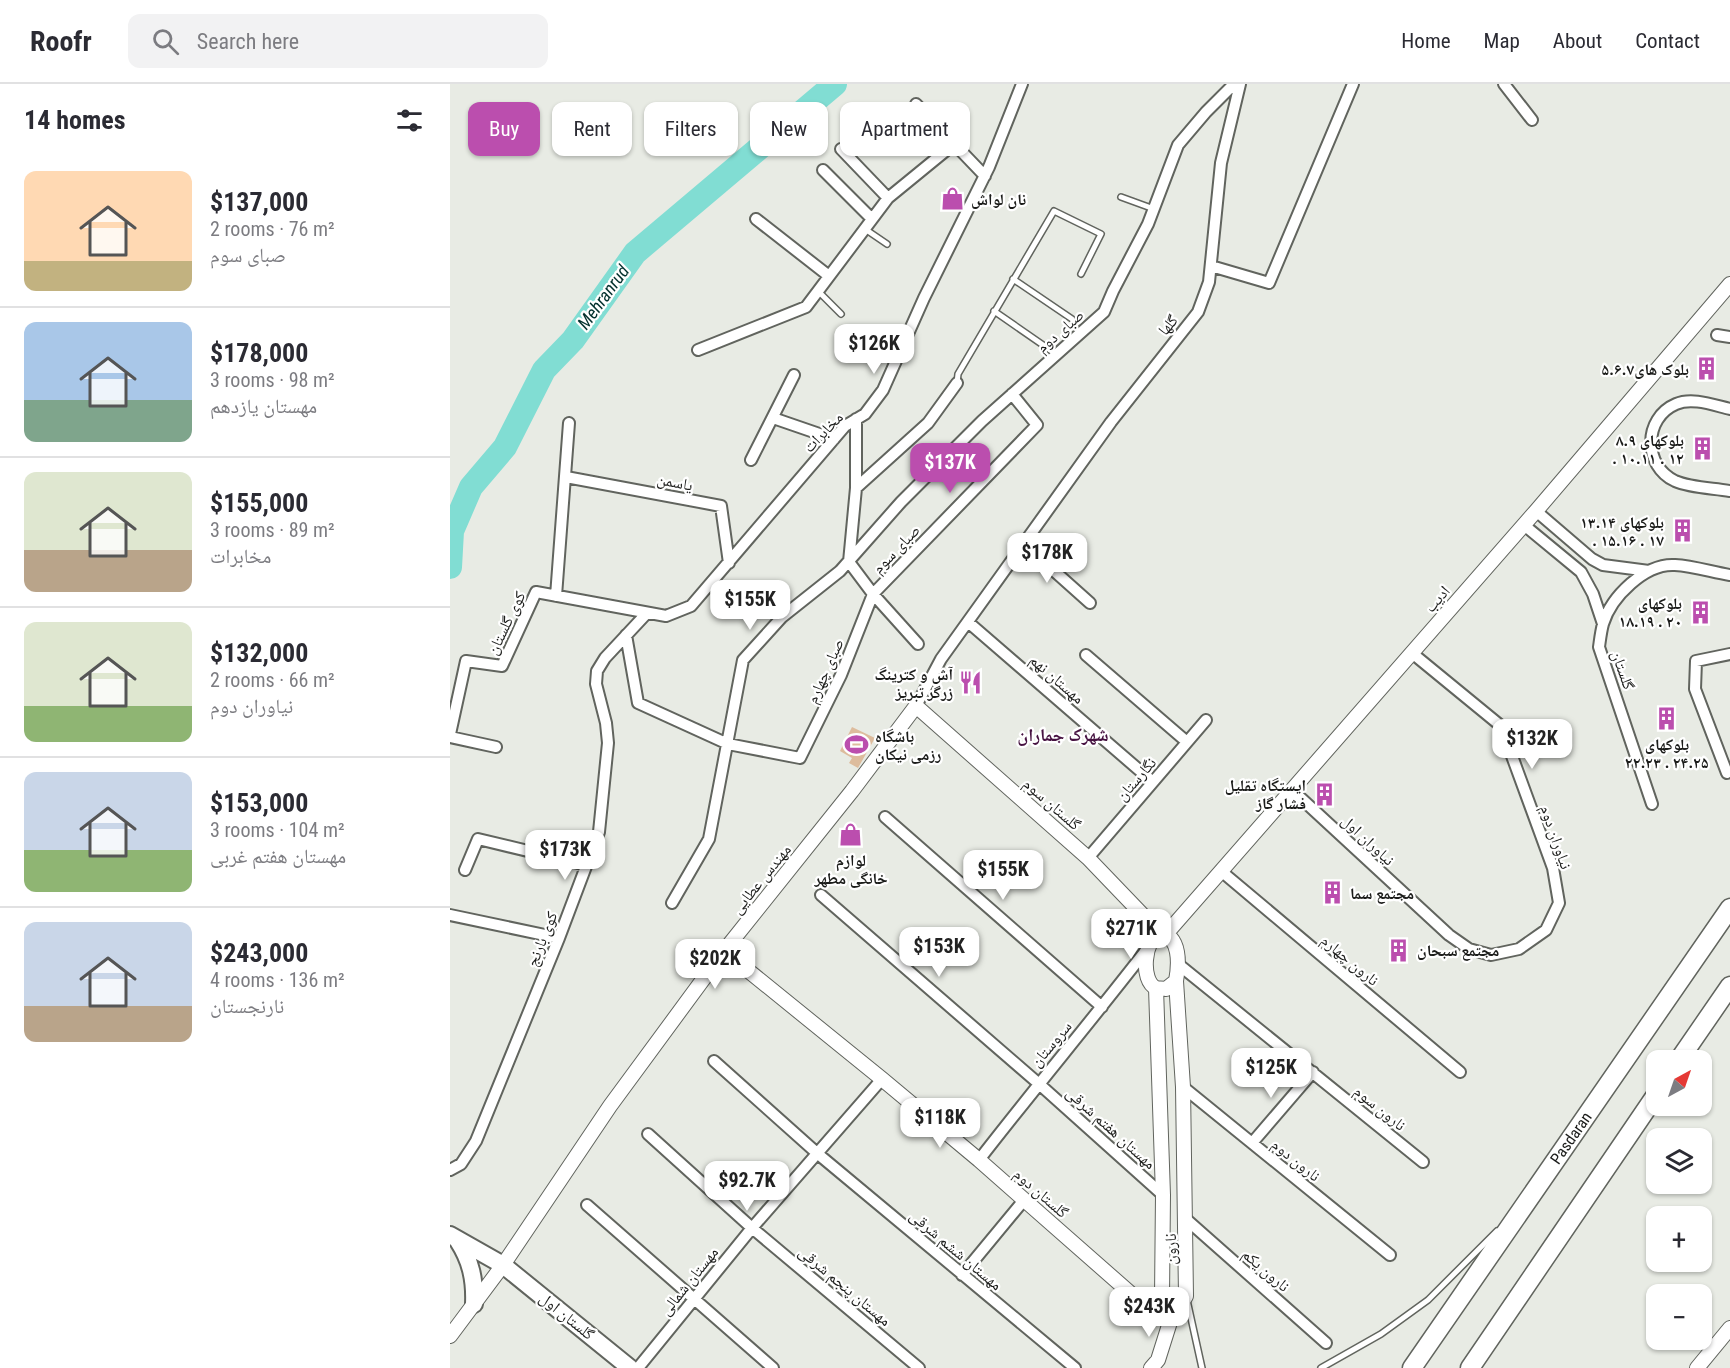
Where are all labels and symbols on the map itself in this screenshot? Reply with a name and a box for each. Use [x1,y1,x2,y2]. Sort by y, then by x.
shop icon: نان لواش [940,186,966,212]
place label: نان لواش [971,190,1026,209]
water label: Mehranrud [573,261,633,333]
street label: صبای دوم [1032,305,1088,358]
street label: گلها [1154,311,1182,339]
pin: $126K [832,324,916,375]
building icon: بلوک های۵.۶.۷ [1694,356,1720,382]
place label: بلوک های۵.۶.۷ [1602,360,1689,379]
street label: مخابرات [799,408,847,456]
place label: بلوکهای ۸.۹ . ۱۰.۱۱ . ۱۲ [1612,431,1684,468]
building icon: بلوکهای ۸.۹ . ۱۰.۱۱ . ۱۲ [1689,436,1715,462]
pin: $137K [908,443,992,494]
street label: یاسمن [655,469,695,496]
place label: بلوکهای ۱۳.۱۴ . ۱۵.۱۶ . ۱۷ [1580,513,1664,550]
building icon: بلوکهای ۱۳.۱۴ . ۱۵.۱۶ . ۱۷ [1669,518,1695,544]
street label: صبای سوم [868,521,925,578]
pin: $178K [1005,533,1089,584]
pin: $155K [708,580,792,631]
street label: ادیب [1420,582,1454,616]
street label: کوی گلستان [483,588,531,658]
place label: بلوکهای ۱۸.۱۹ . ۲۰ [1618,594,1682,631]
building icon: بلوکهای ۱۸.۱۹ . ۲۰ [1687,599,1713,625]
street label: صبای چهارم [802,636,849,707]
street label: گلستان [1607,648,1639,693]
street label: مهستان نهم [1025,650,1088,709]
place label: آش و کترینگ زرگر تبریز [875,665,954,702]
restaurant icon: آش و کترینگ زرگر تبریز [958,670,984,696]
building icon: بلوکهای ۲۲.۲۳ . ۲۴.۲۵ [1654,706,1680,732]
pin: $132K [1490,719,1574,770]
district label: شهرک جماران [1017,724,1109,746]
place label: باشگاه رزمی نیکان [875,727,941,764]
sports icon: باشگاه رزمی نیکان [844,732,870,758]
place label: بلوکهای ۲۲.۲۳ . ۲۴.۲۵ [1625,735,1709,772]
street label: نگارستان [1112,753,1161,805]
street label: گلستان سوم [1019,774,1085,835]
place label: ایستگاه تقلیل فشار گاز [1225,776,1306,813]
building icon: ایستگاه تقلیل فشار گاز [1311,781,1337,807]
street label: نیاوران دوم [1535,802,1576,872]
street label: نیاوران اول [1337,811,1398,870]
shop icon: لوازم خانگی مطهر [838,822,864,848]
pin: $173K [523,830,607,881]
street label: مهندس عطایی [727,840,796,918]
pin: $155K [961,850,1045,901]
place label: لوازم خانگی مطهر [813,851,888,888]
building icon: مجتمع سما [1319,880,1345,906]
place label: مجتمع سما [1350,884,1414,904]
street label: کوی بارنج [522,909,563,970]
pin: $271K [1089,909,1173,960]
pin: $153K [897,927,981,978]
street label: نارون چهارم [1317,930,1383,990]
building icon: مجتمع سبحان [1386,937,1412,963]
pin: $202K [673,939,757,990]
place label: مجتمع سبحان [1417,941,1499,961]
street label: سروستان [1026,1017,1076,1072]
pin: $125K [1229,1048,1313,1099]
north arrow [1646,1050,1712,1116]
street label: نارون سوم [1350,1081,1410,1135]
street label: مهستان هفتم شرقی [1062,1083,1160,1174]
pin: $118K [898,1098,982,1149]
street label: Pasdaran [1546,1108,1596,1168]
street label: نارون دوم [1267,1135,1324,1186]
pin: $92.7K [698,1161,796,1212]
street label: گلستان دوم [1009,1164,1072,1223]
street label: مهستان ششم شرقی [905,1206,1006,1295]
street label: نارون [1161,1233,1181,1265]
street label: مهستان پنجم شرقی [794,1242,895,1331]
street label: مهستان شمالی [656,1243,723,1320]
street label: نارون یکم [1238,1244,1294,1296]
pin: $243K [1107,1287,1191,1338]
street label: گلستان اول [535,1288,598,1345]

